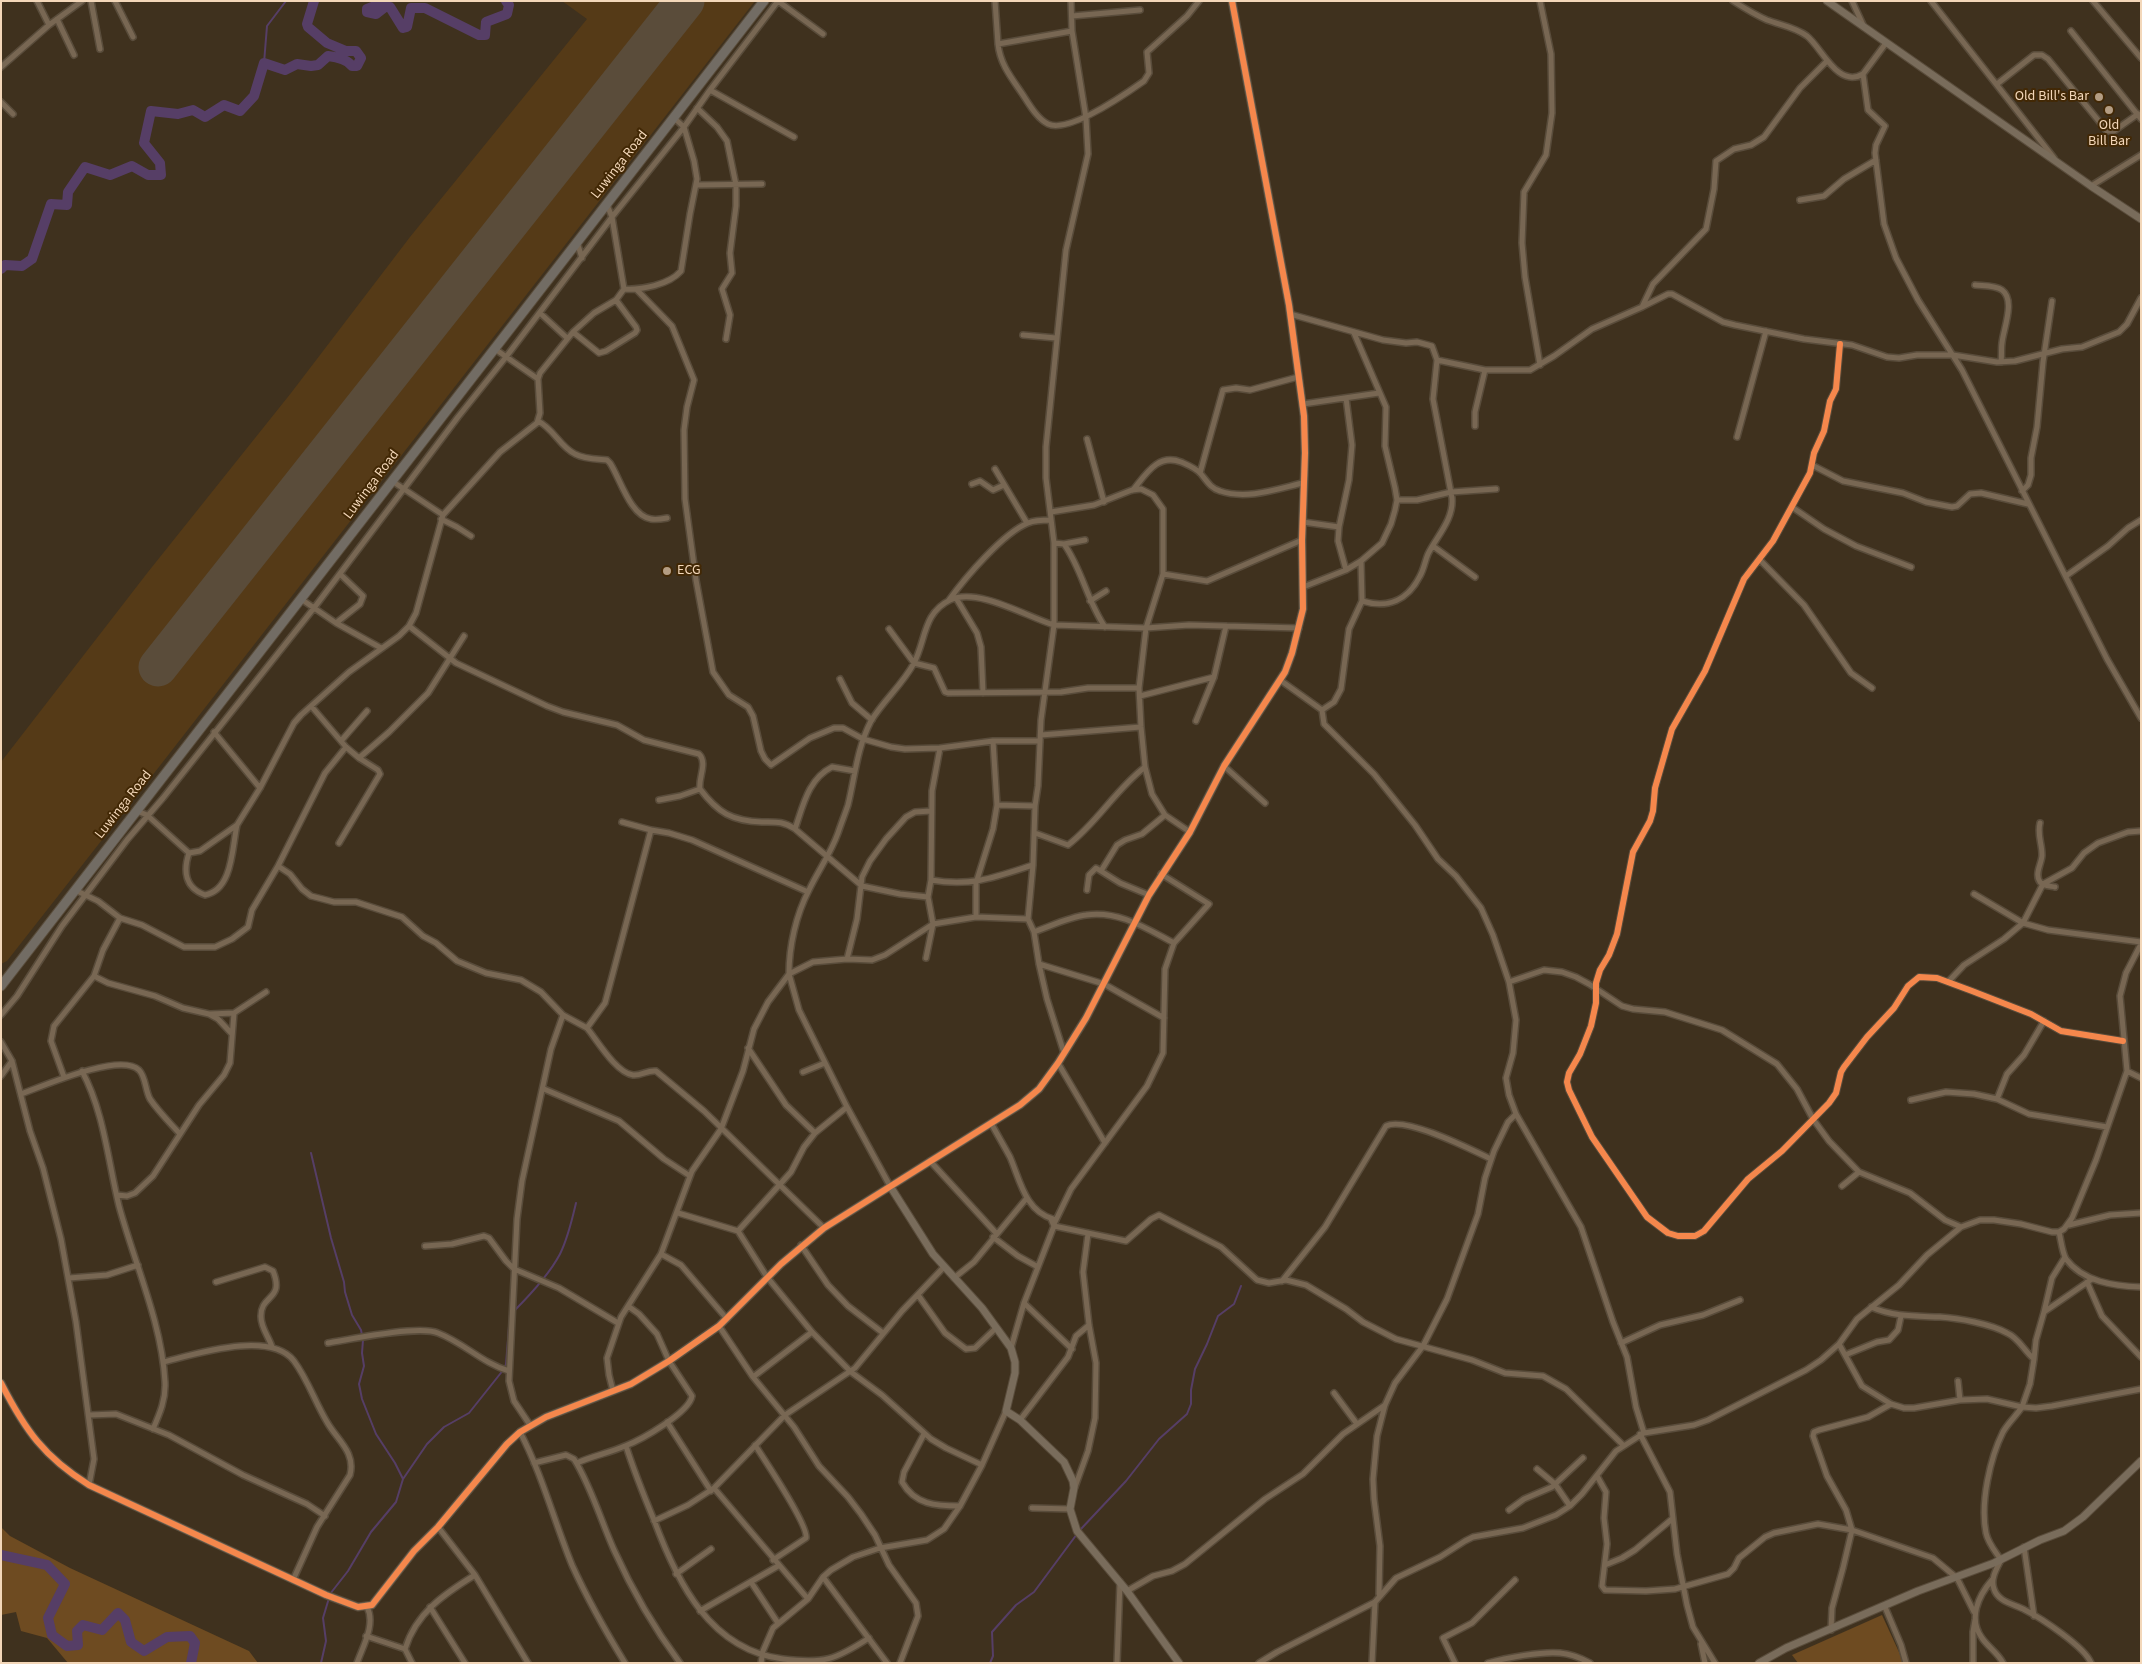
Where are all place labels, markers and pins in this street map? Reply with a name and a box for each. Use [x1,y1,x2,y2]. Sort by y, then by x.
place label: Old Bill's Bar [2015,89,2089,105]
marker: Old Bill's Bar [2093,91,2105,103]
marker: Old Bill Bar [2103,104,2115,116]
place label: Old Bill Bar [2088,118,2130,150]
place label: ECG [677,563,701,579]
marker: ECG [661,565,673,577]

